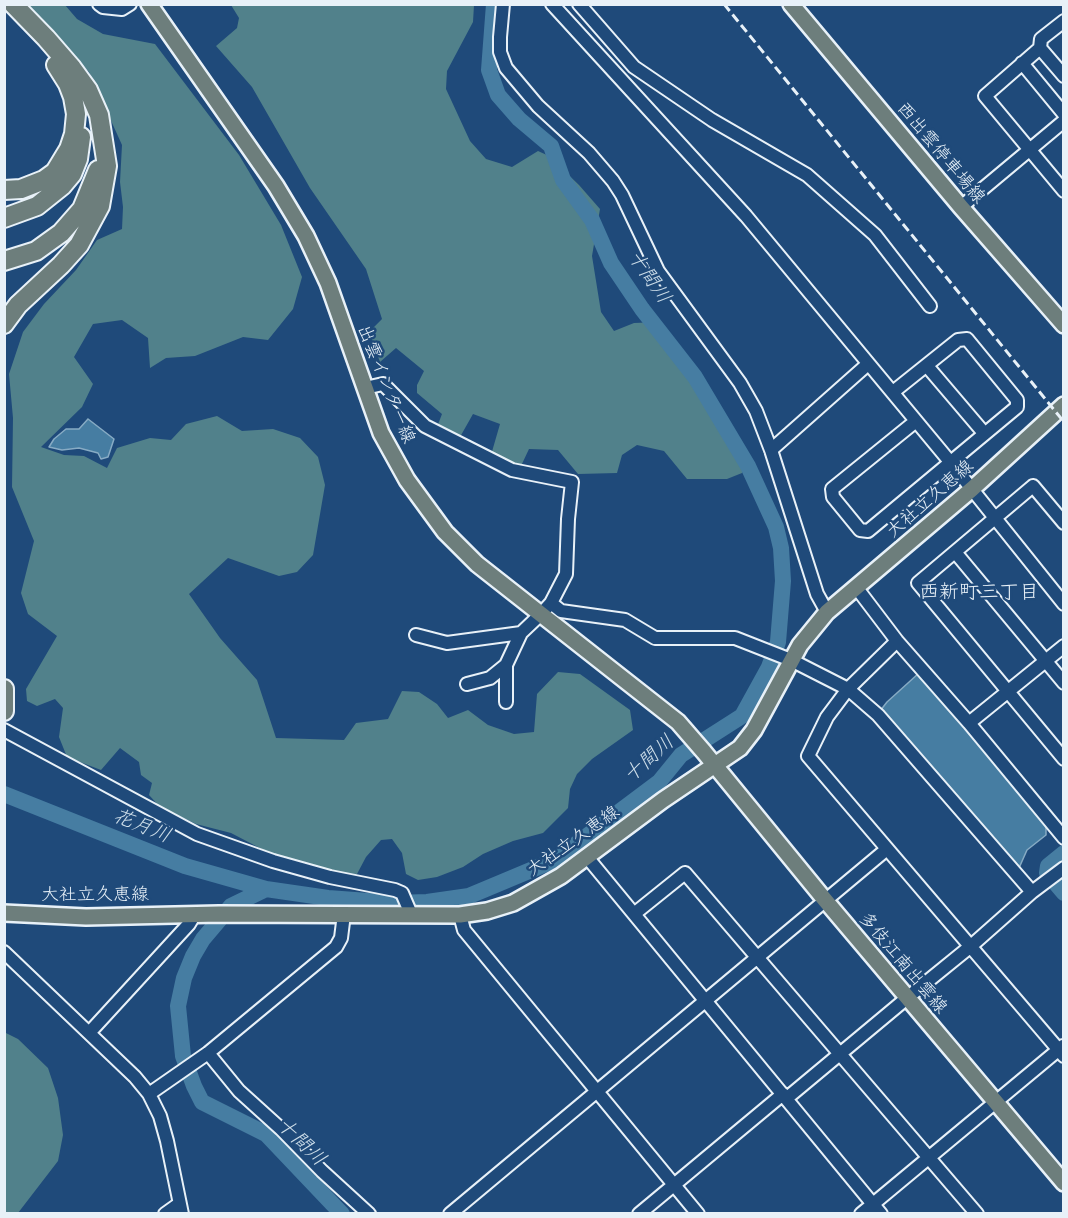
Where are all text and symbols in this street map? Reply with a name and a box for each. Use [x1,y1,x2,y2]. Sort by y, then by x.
street label: 西出雲停車場線 [892,98,990,208]
water label: 十間川 [622,246,676,308]
street label: 出雲インター線 [352,322,420,446]
street label: 大社立久恵線 [882,455,978,543]
district label: 西新町三丁目 [919,580,1039,604]
water label: 十間川 [619,730,679,788]
street label: 大社立久恵線 [523,801,623,881]
water label: 花月川 [110,804,174,848]
street label: 大社立久恵線 [41,884,149,906]
street label: 多伎江南出雲線 [854,908,952,1018]
water label: 十間川 [271,1113,331,1171]

